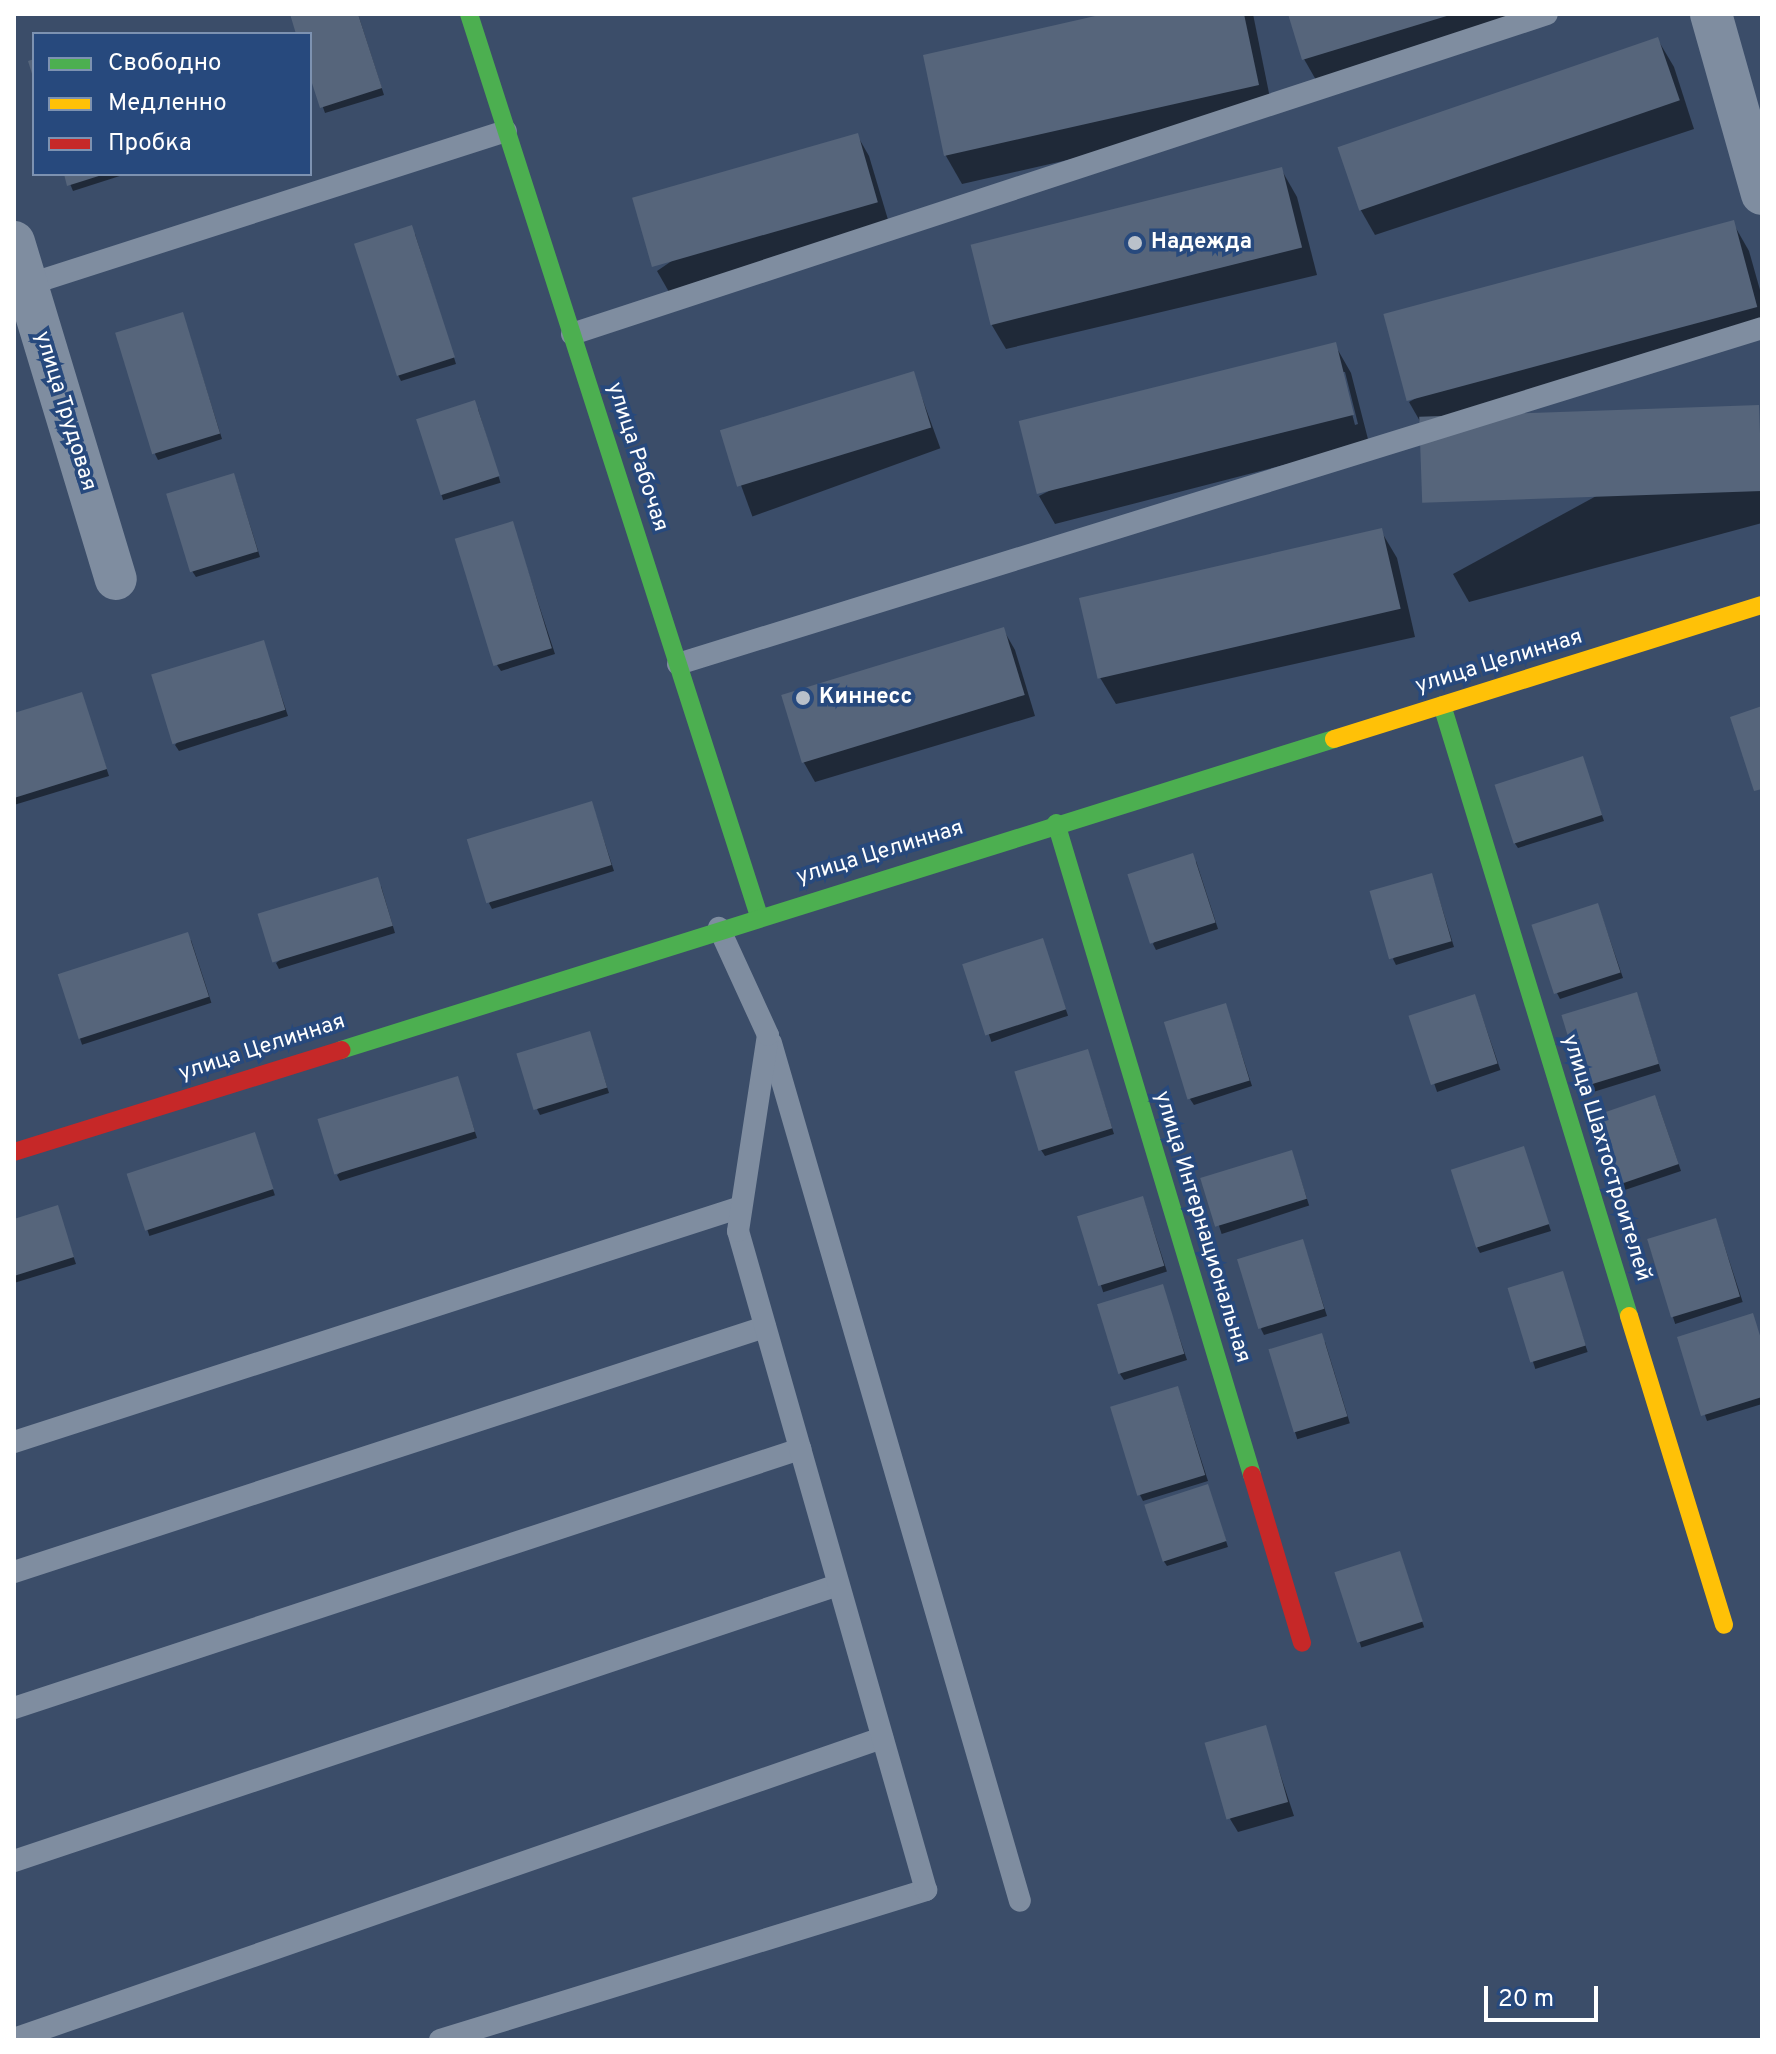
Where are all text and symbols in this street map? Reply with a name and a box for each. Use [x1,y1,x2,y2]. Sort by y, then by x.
legend [32,32,312,176]
text: Свободно [108,49,221,79]
text: Медленно [108,89,227,119]
text: Пробка [108,129,192,159]
place label: Надежда [1151,230,1252,256]
marker: Надежда [1126,234,1144,252]
street label: улица Трудовая [28,328,102,494]
street label: улица Рабочая [600,379,674,535]
street label: улица Целинная [1412,624,1586,700]
place label: Киннесс [819,685,912,711]
marker: Киннесс [794,689,812,707]
street label: улица Целинная [793,815,967,891]
street label: улица Целинная [175,1009,349,1087]
street label: улица Шахтостроителей [1556,1031,1656,1285]
street label: улица Интернациональная [1148,1088,1256,1366]
scale bar [1488,1970,1602,2020]
text: 20 m [1498,1985,1554,2015]

